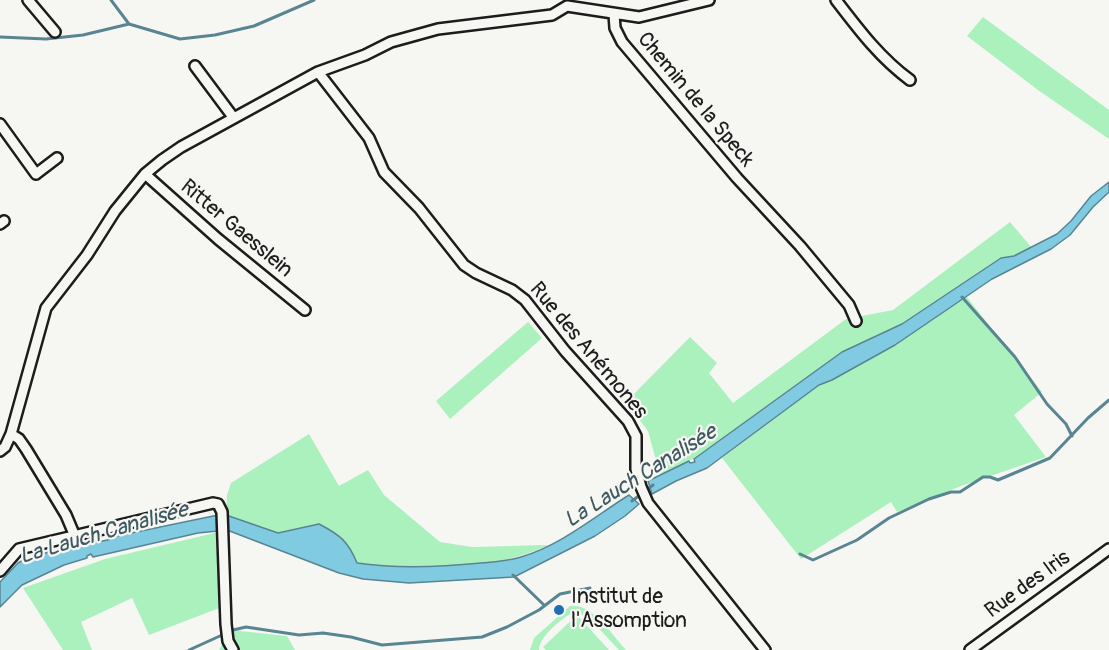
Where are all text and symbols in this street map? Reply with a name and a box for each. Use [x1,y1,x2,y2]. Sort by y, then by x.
street label: Chemin de la Speck [631,27,759,173]
street label: Ritter Gaesslein [175,175,297,283]
street label: Rue des Anémones [524,278,652,424]
water label: La Lauch Canalisée [560,420,722,534]
water label: La Lauch Canalisée [17,497,191,571]
street label: Rue des Iris [981,546,1075,624]
place label: Institut de l'Assomption [571,585,687,635]
marker: Institut de l'Assomption [552,603,566,617]

